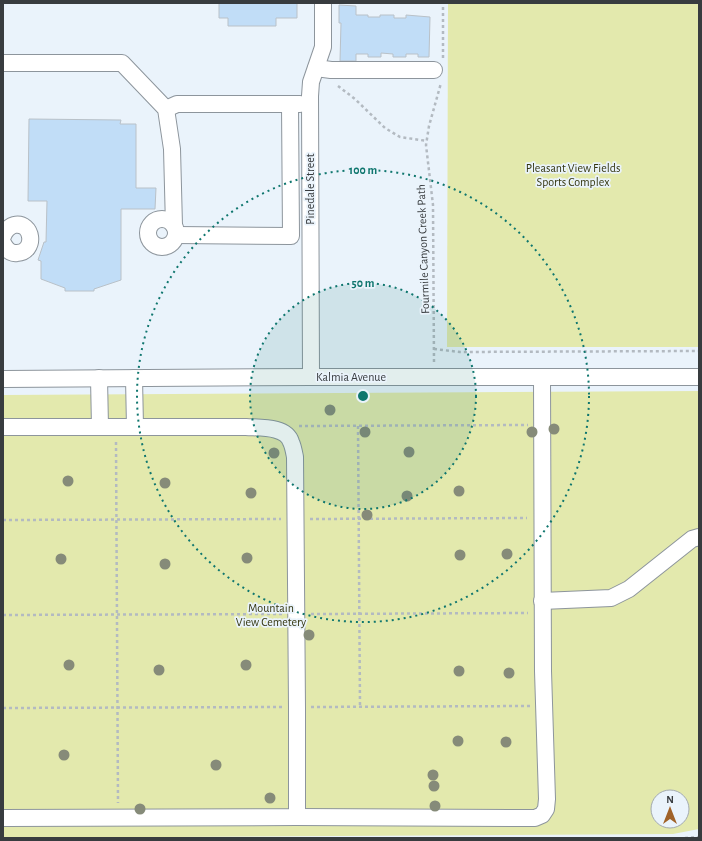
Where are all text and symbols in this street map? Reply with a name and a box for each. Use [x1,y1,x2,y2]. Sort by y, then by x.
street label: Pinedale Street [304,153,316,225]
park label: Pleasant View Fields Sports Complex [526,162,620,188]
text: 100 m [349,164,377,176]
street label: Fourmile Canyon Creek Path [415,184,432,314]
text: 50 m [352,277,375,289]
street label: Kalmia Avenue [316,371,386,383]
centre of rings [356,389,370,403]
park label: Mountain View Cemetery [236,602,306,629]
north arrow [650,789,690,829]
text: N [666,794,674,805]

